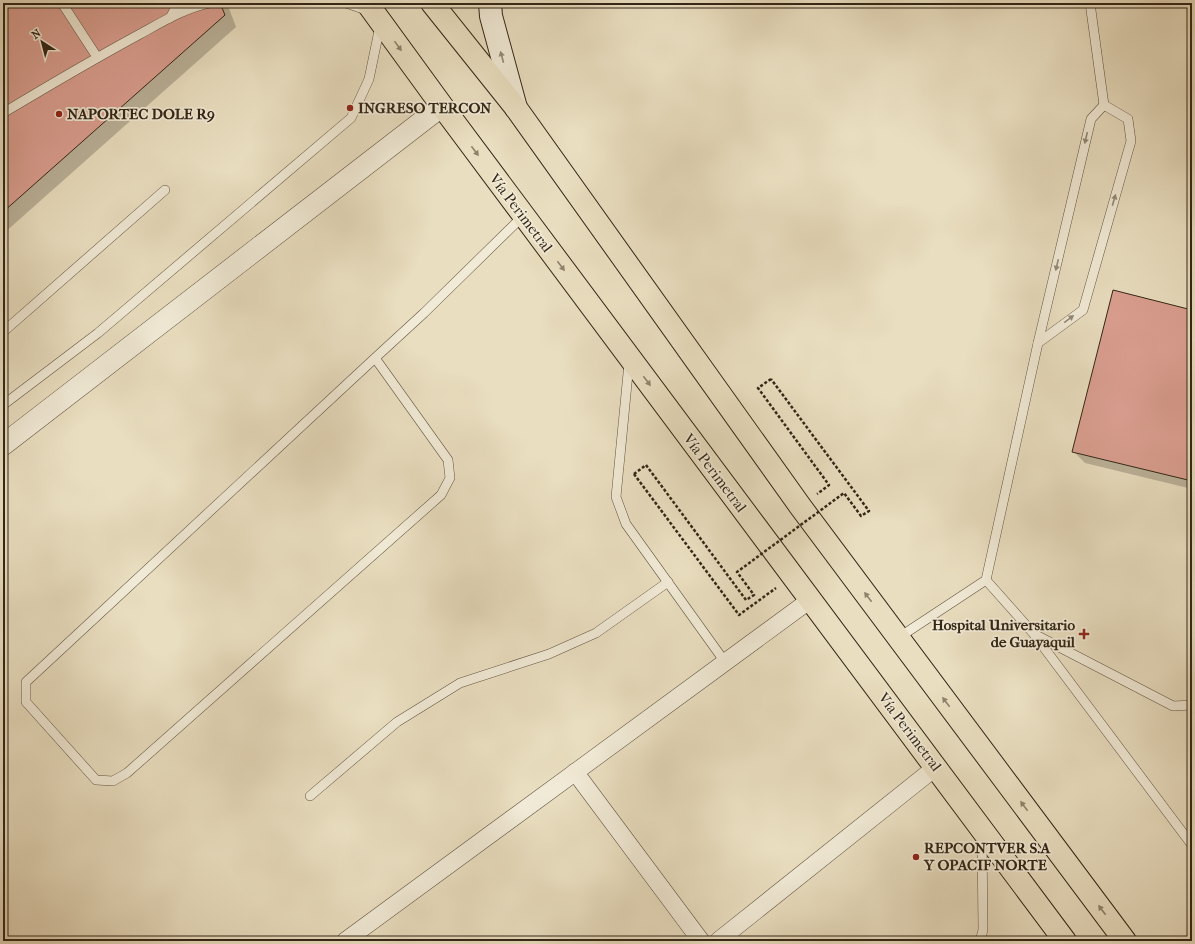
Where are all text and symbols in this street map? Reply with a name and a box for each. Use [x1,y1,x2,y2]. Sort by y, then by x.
north arrow [22,22,62,62]
text: N [29,26,44,42]
one-way arrow [394,40,402,51]
one-way arrow [499,50,505,62]
place label: INGRESO TERCON [358,99,492,117]
marker: INGRESO TERCON [345,103,355,113]
place label: NAPORTEC DOLE R9 [67,105,215,123]
marker: NAPORTEC DOLE R9 [54,109,64,119]
one-way arrow [1083,132,1089,145]
one-way arrow [471,145,479,156]
street label: Vía Perimetral [485,169,556,256]
one-way arrow [1111,194,1117,206]
one-way arrow [1053,259,1059,271]
one-way arrow [557,261,565,271]
one-way arrow [1064,315,1075,324]
one-way arrow [643,376,651,387]
street label: Vía Perimetral [679,429,750,516]
one-way arrow [864,592,872,603]
place label: Hospital Universitario de Guayaquil [932,616,1076,651]
marker: Hospital Universitario de Guayaquil [1078,628,1090,640]
street label: Vía Perimetral [874,688,945,775]
one-way arrow [942,696,950,707]
one-way arrow [1020,800,1028,811]
place label: REPCONTVER S.A Y OPACIF NORTE [923,839,1052,874]
marker: REPCONTVER S.A Y OPACIF NORTE [911,852,921,862]
one-way arrow [1098,904,1106,915]

